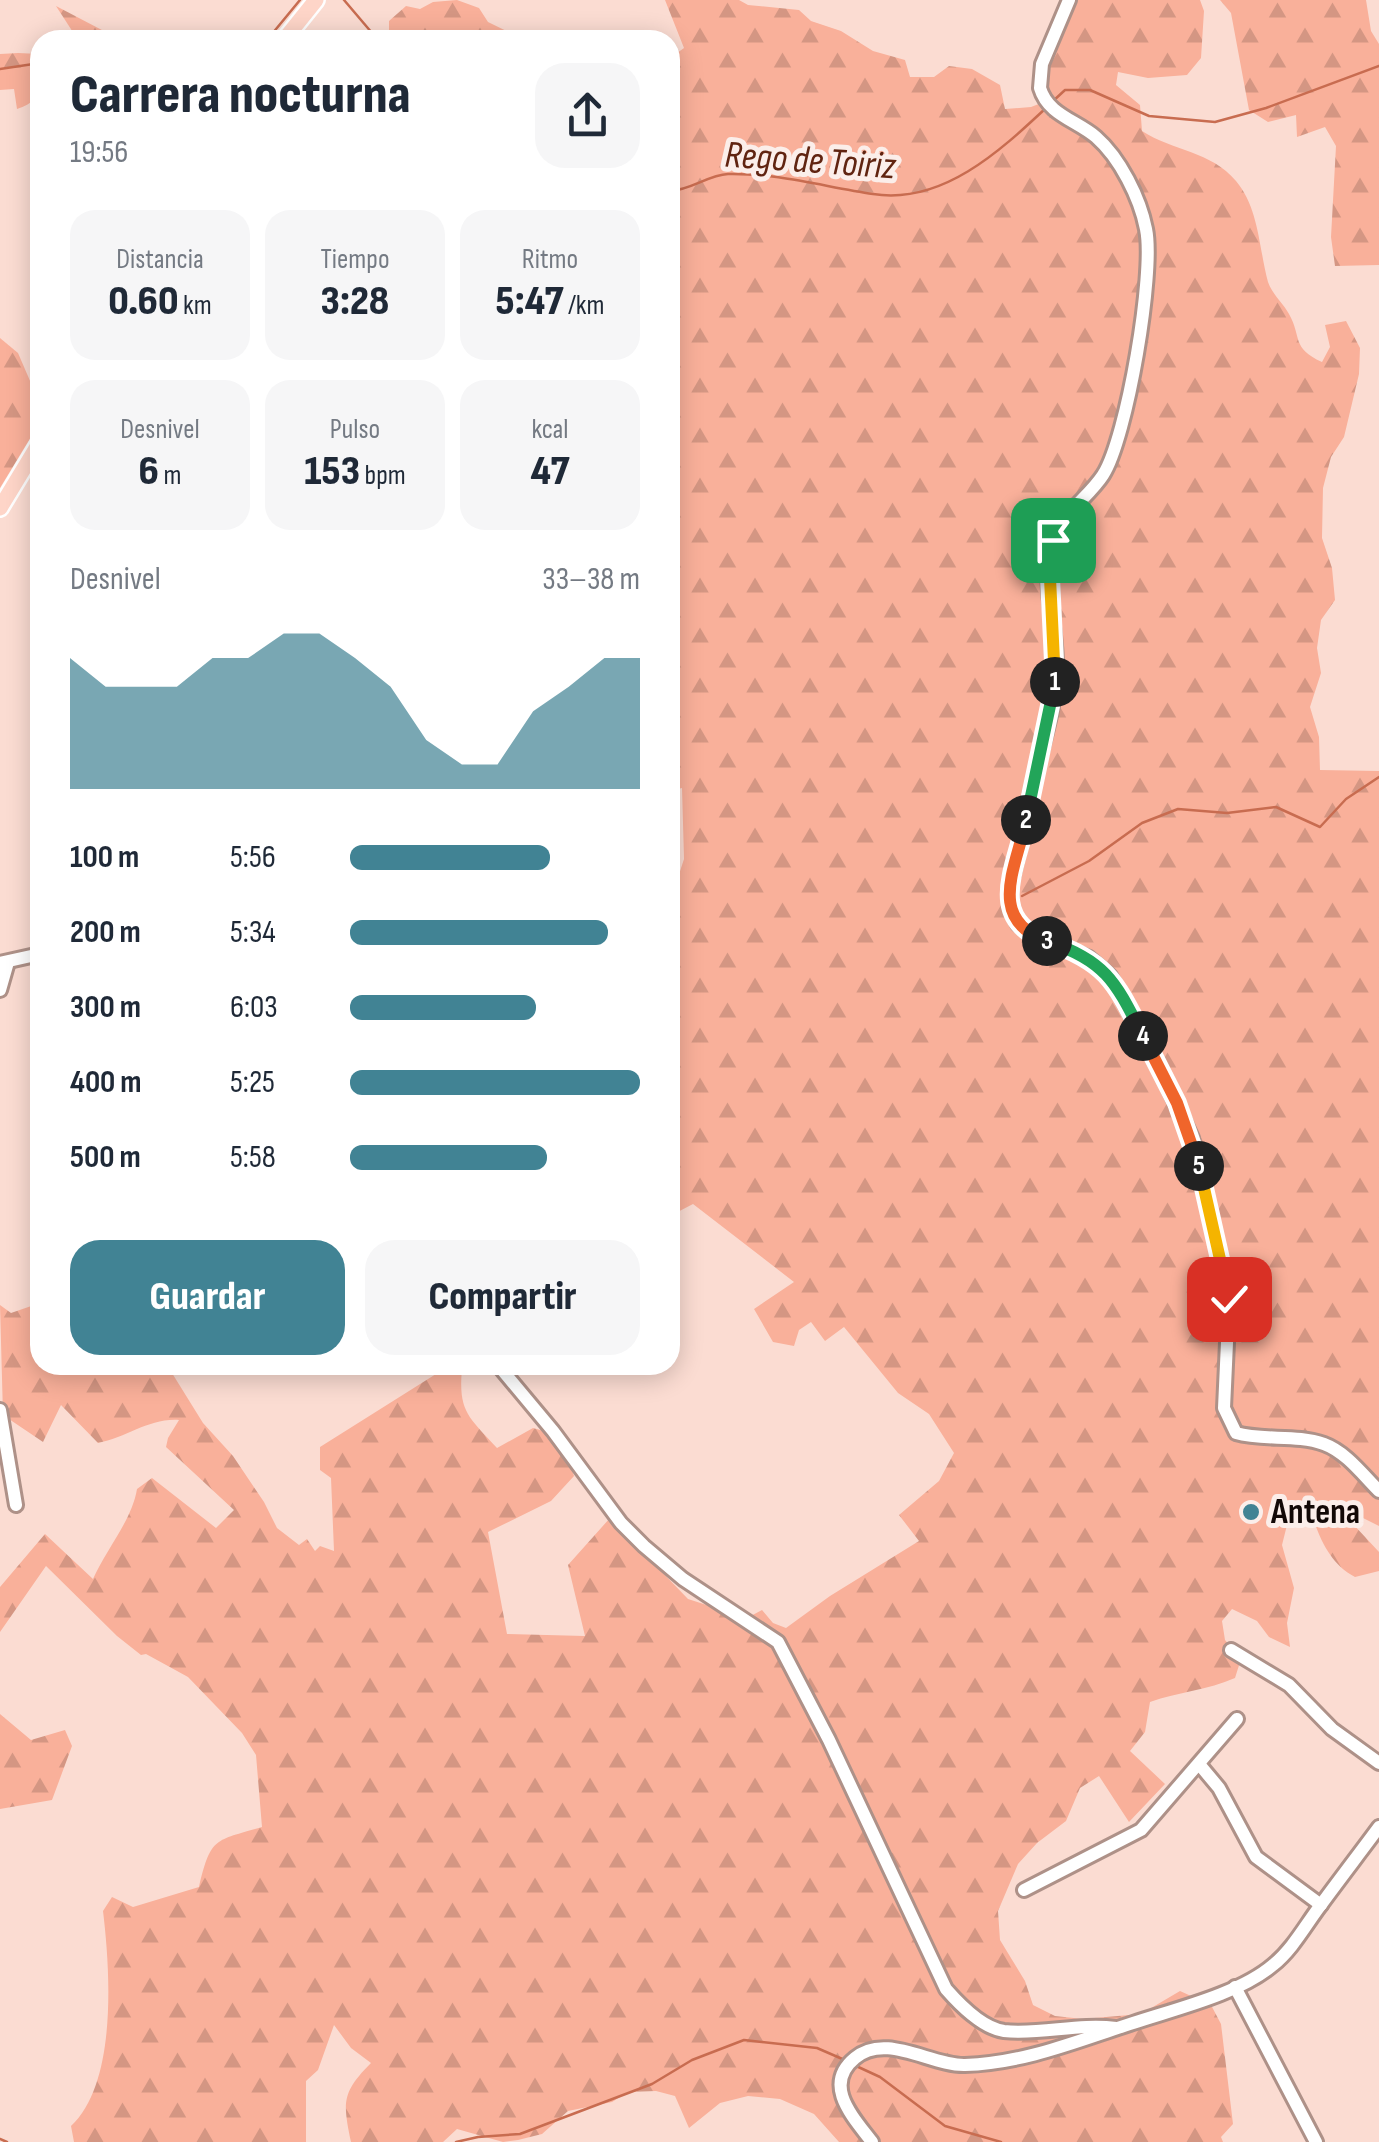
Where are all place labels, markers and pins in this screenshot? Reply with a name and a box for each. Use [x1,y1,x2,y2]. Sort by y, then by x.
pin [1011,498,1096,583]
pin: 1 [1030,657,1080,707]
pin: 2 [1001,795,1051,845]
pin: 3 [1022,916,1072,966]
pin: 4 [1118,1011,1168,1061]
pin: 5 [1174,1141,1224,1191]
pin [1187,1257,1272,1342]
place label: Antena [1270,1491,1360,1534]
marker: Antena [1240,1501,1262,1523]

